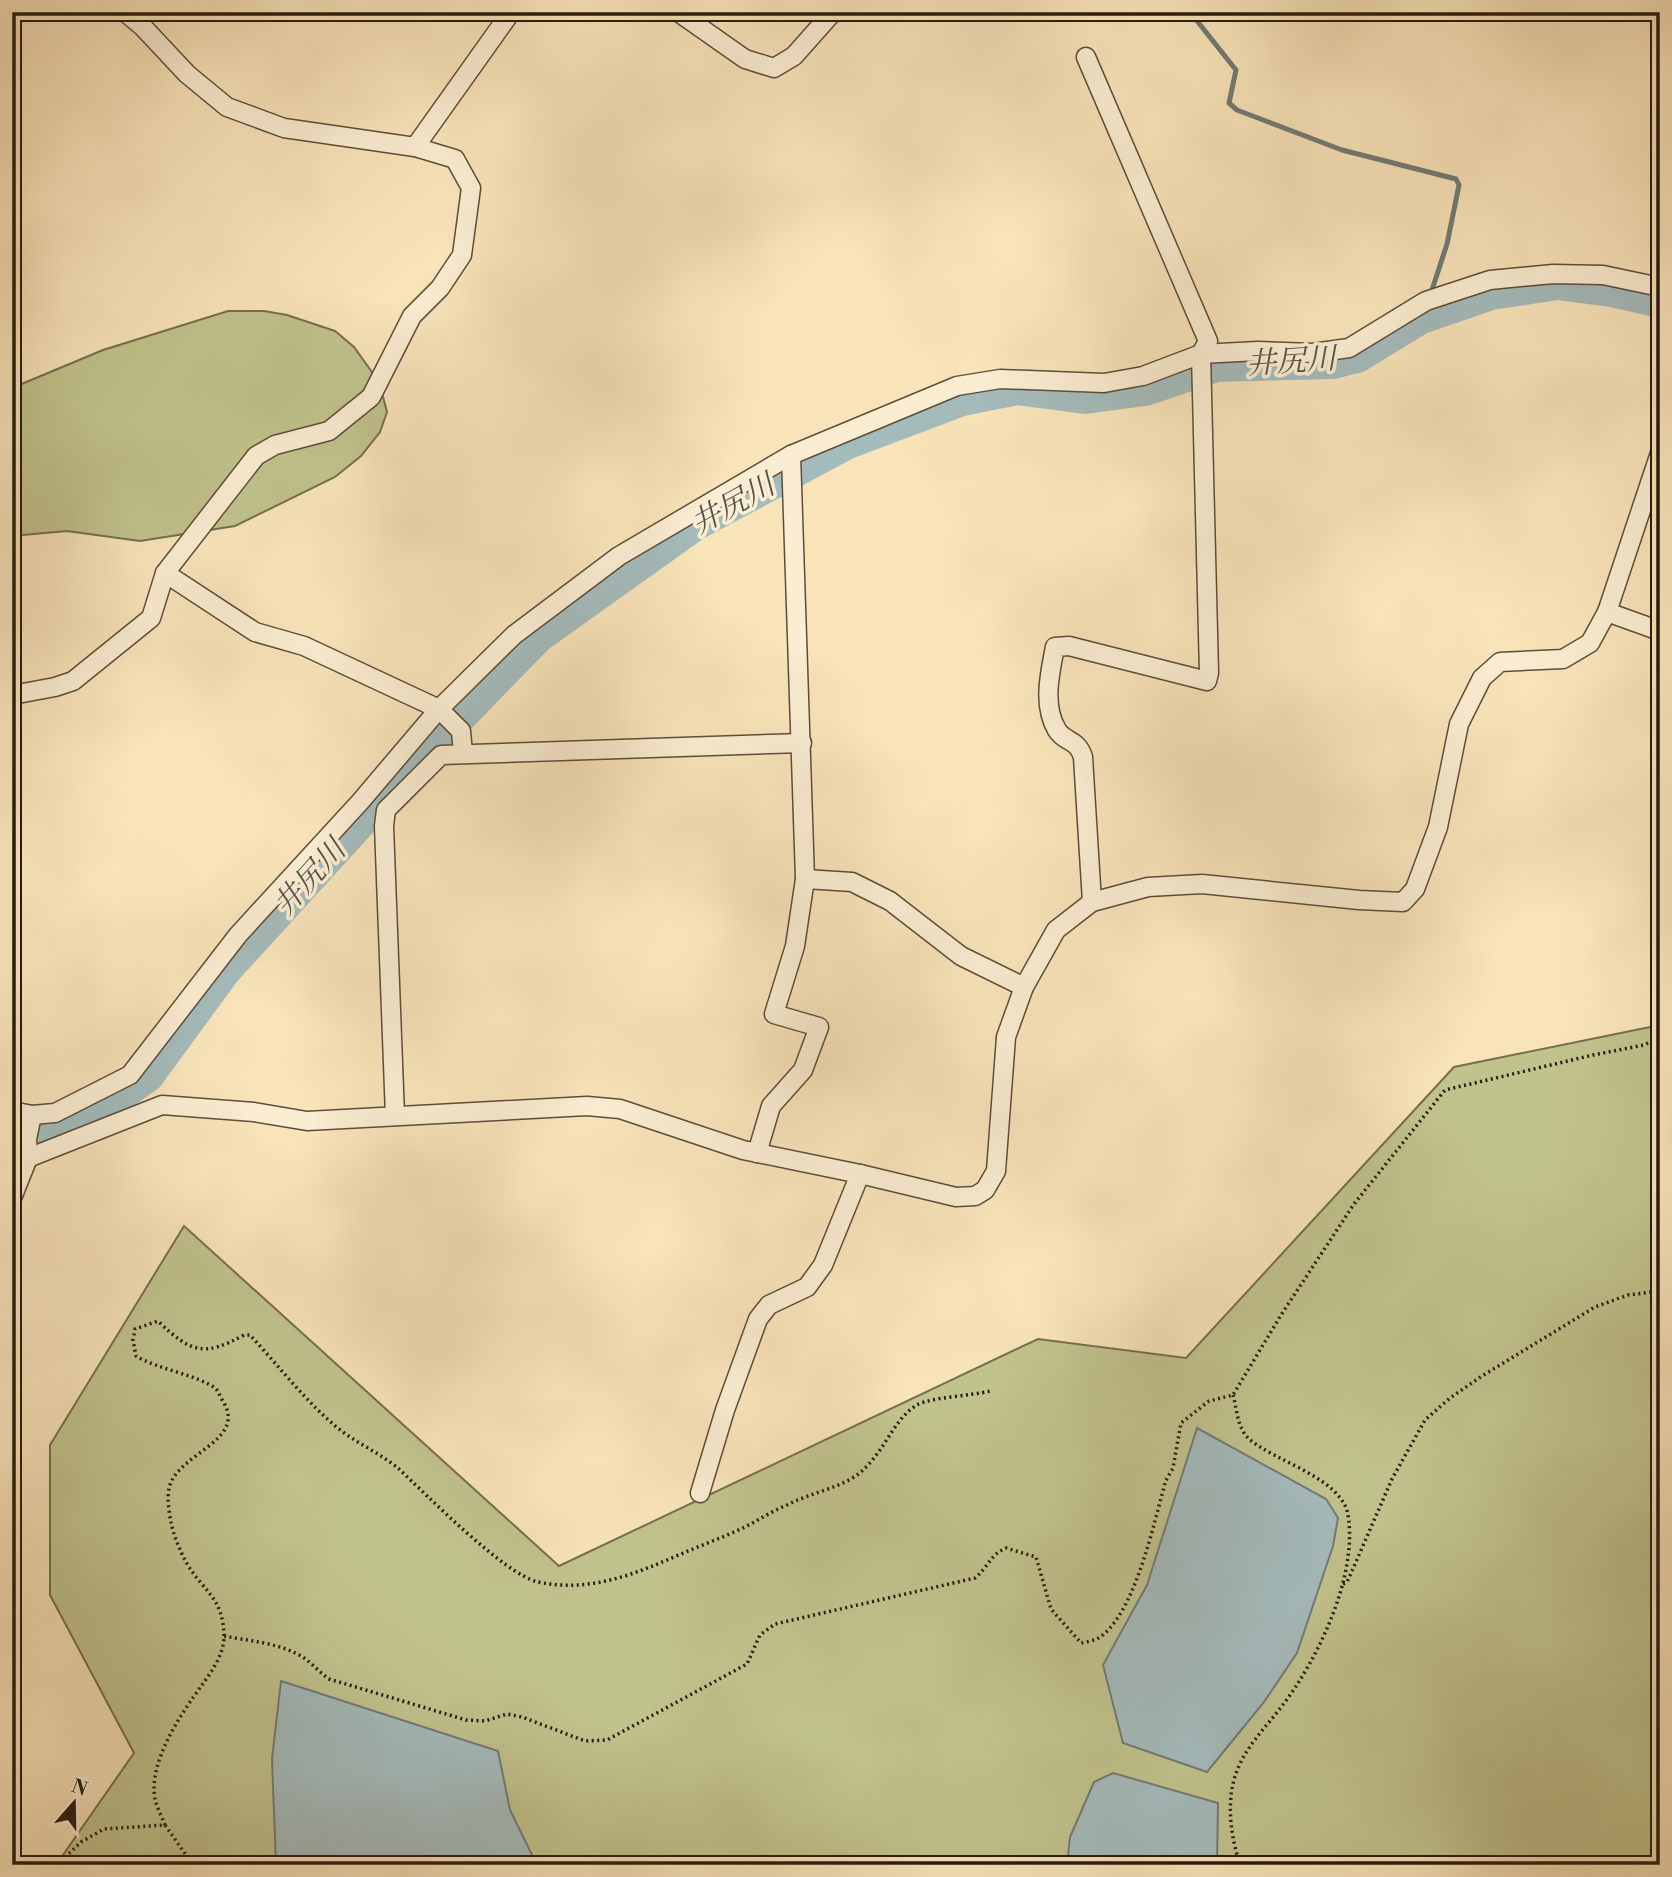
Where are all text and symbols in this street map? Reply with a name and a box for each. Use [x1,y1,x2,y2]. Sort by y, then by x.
water label: 井尻川 [1245,340,1340,384]
water label: 井尻川 [684,465,784,543]
water label: 井尻川 [266,830,356,924]
north arrow [38,1769,108,1839]
text: N [68,1774,91,1802]

